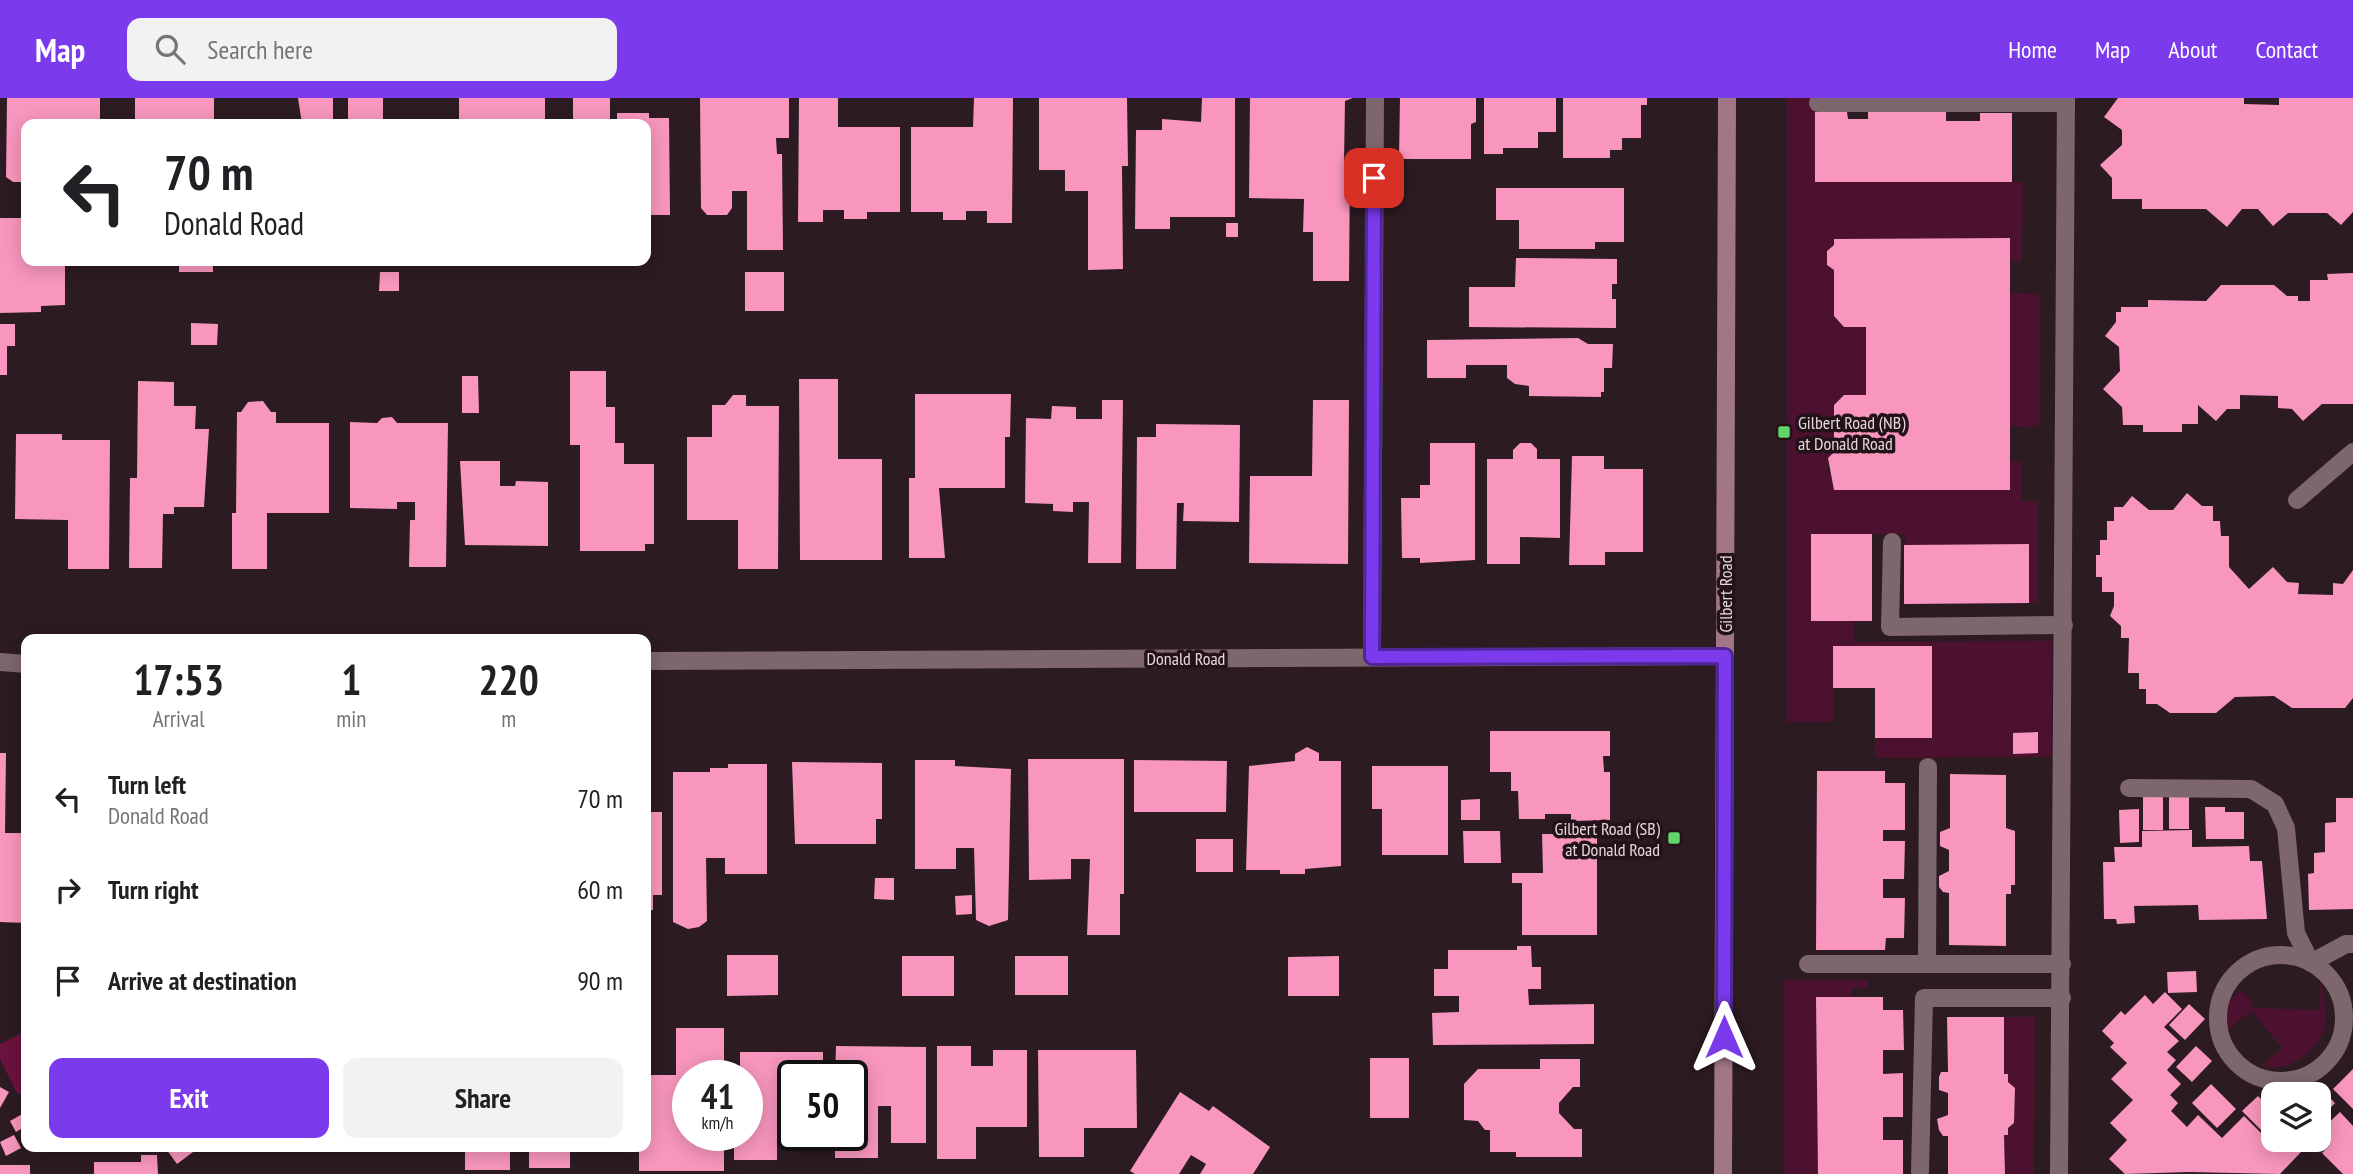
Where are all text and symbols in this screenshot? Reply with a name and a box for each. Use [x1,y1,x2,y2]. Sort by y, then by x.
search box [127,18,617,81]
text: Map [35,28,85,71]
icon: search [151,30,189,68]
text: Search here [207,33,313,66]
text: Home [2008,34,2057,65]
text: Map [2095,34,2130,65]
text: About [2168,34,2217,65]
text: Contact [2255,34,2318,65]
text: 70 m [164,140,253,204]
icon: left [49,147,140,238]
pin [1344,148,1404,208]
icon: arrive [1355,159,1393,197]
text: Donald Road [164,202,304,244]
place label: Gilbert Road (NB) at Donald Road [1798,411,1906,455]
marker: Gilbert Road (NB) at Donald Road [1776,424,1792,440]
street label: Gilbert Road [1714,555,1737,633]
street label: Donald Road [1147,647,1225,670]
text: 17:53 [133,652,224,707]
text: 1 [341,652,361,707]
text: 220 [479,652,539,707]
text: Arrival [153,704,205,733]
text: min [336,704,366,733]
text: m [501,704,516,733]
text: Turn left [108,768,186,801]
icon: left [49,780,87,818]
text: 70 m [577,782,623,815]
text: Donald Road [108,801,209,830]
place label: Gilbert Road (SB) at Donald Road [1555,817,1661,861]
marker: Gilbert Road (SB) at Donald Road [1666,830,1682,846]
icon: right [49,871,87,909]
text: Turn right [108,873,199,906]
text: 60 m [577,873,623,906]
icon: arrive [49,962,87,1000]
text: Arrive at destination [108,964,297,997]
text: 90 m [577,964,623,997]
position arrow [1687,1000,1761,1074]
button: Exit [49,1058,329,1138]
button: Share [343,1058,623,1138]
speed limit sign: 50 [777,1060,868,1151]
text: 41 [701,1073,734,1119]
map controls [2261,1082,2331,1152]
button: layers [2261,1082,2331,1152]
text: km/h [702,1111,733,1134]

